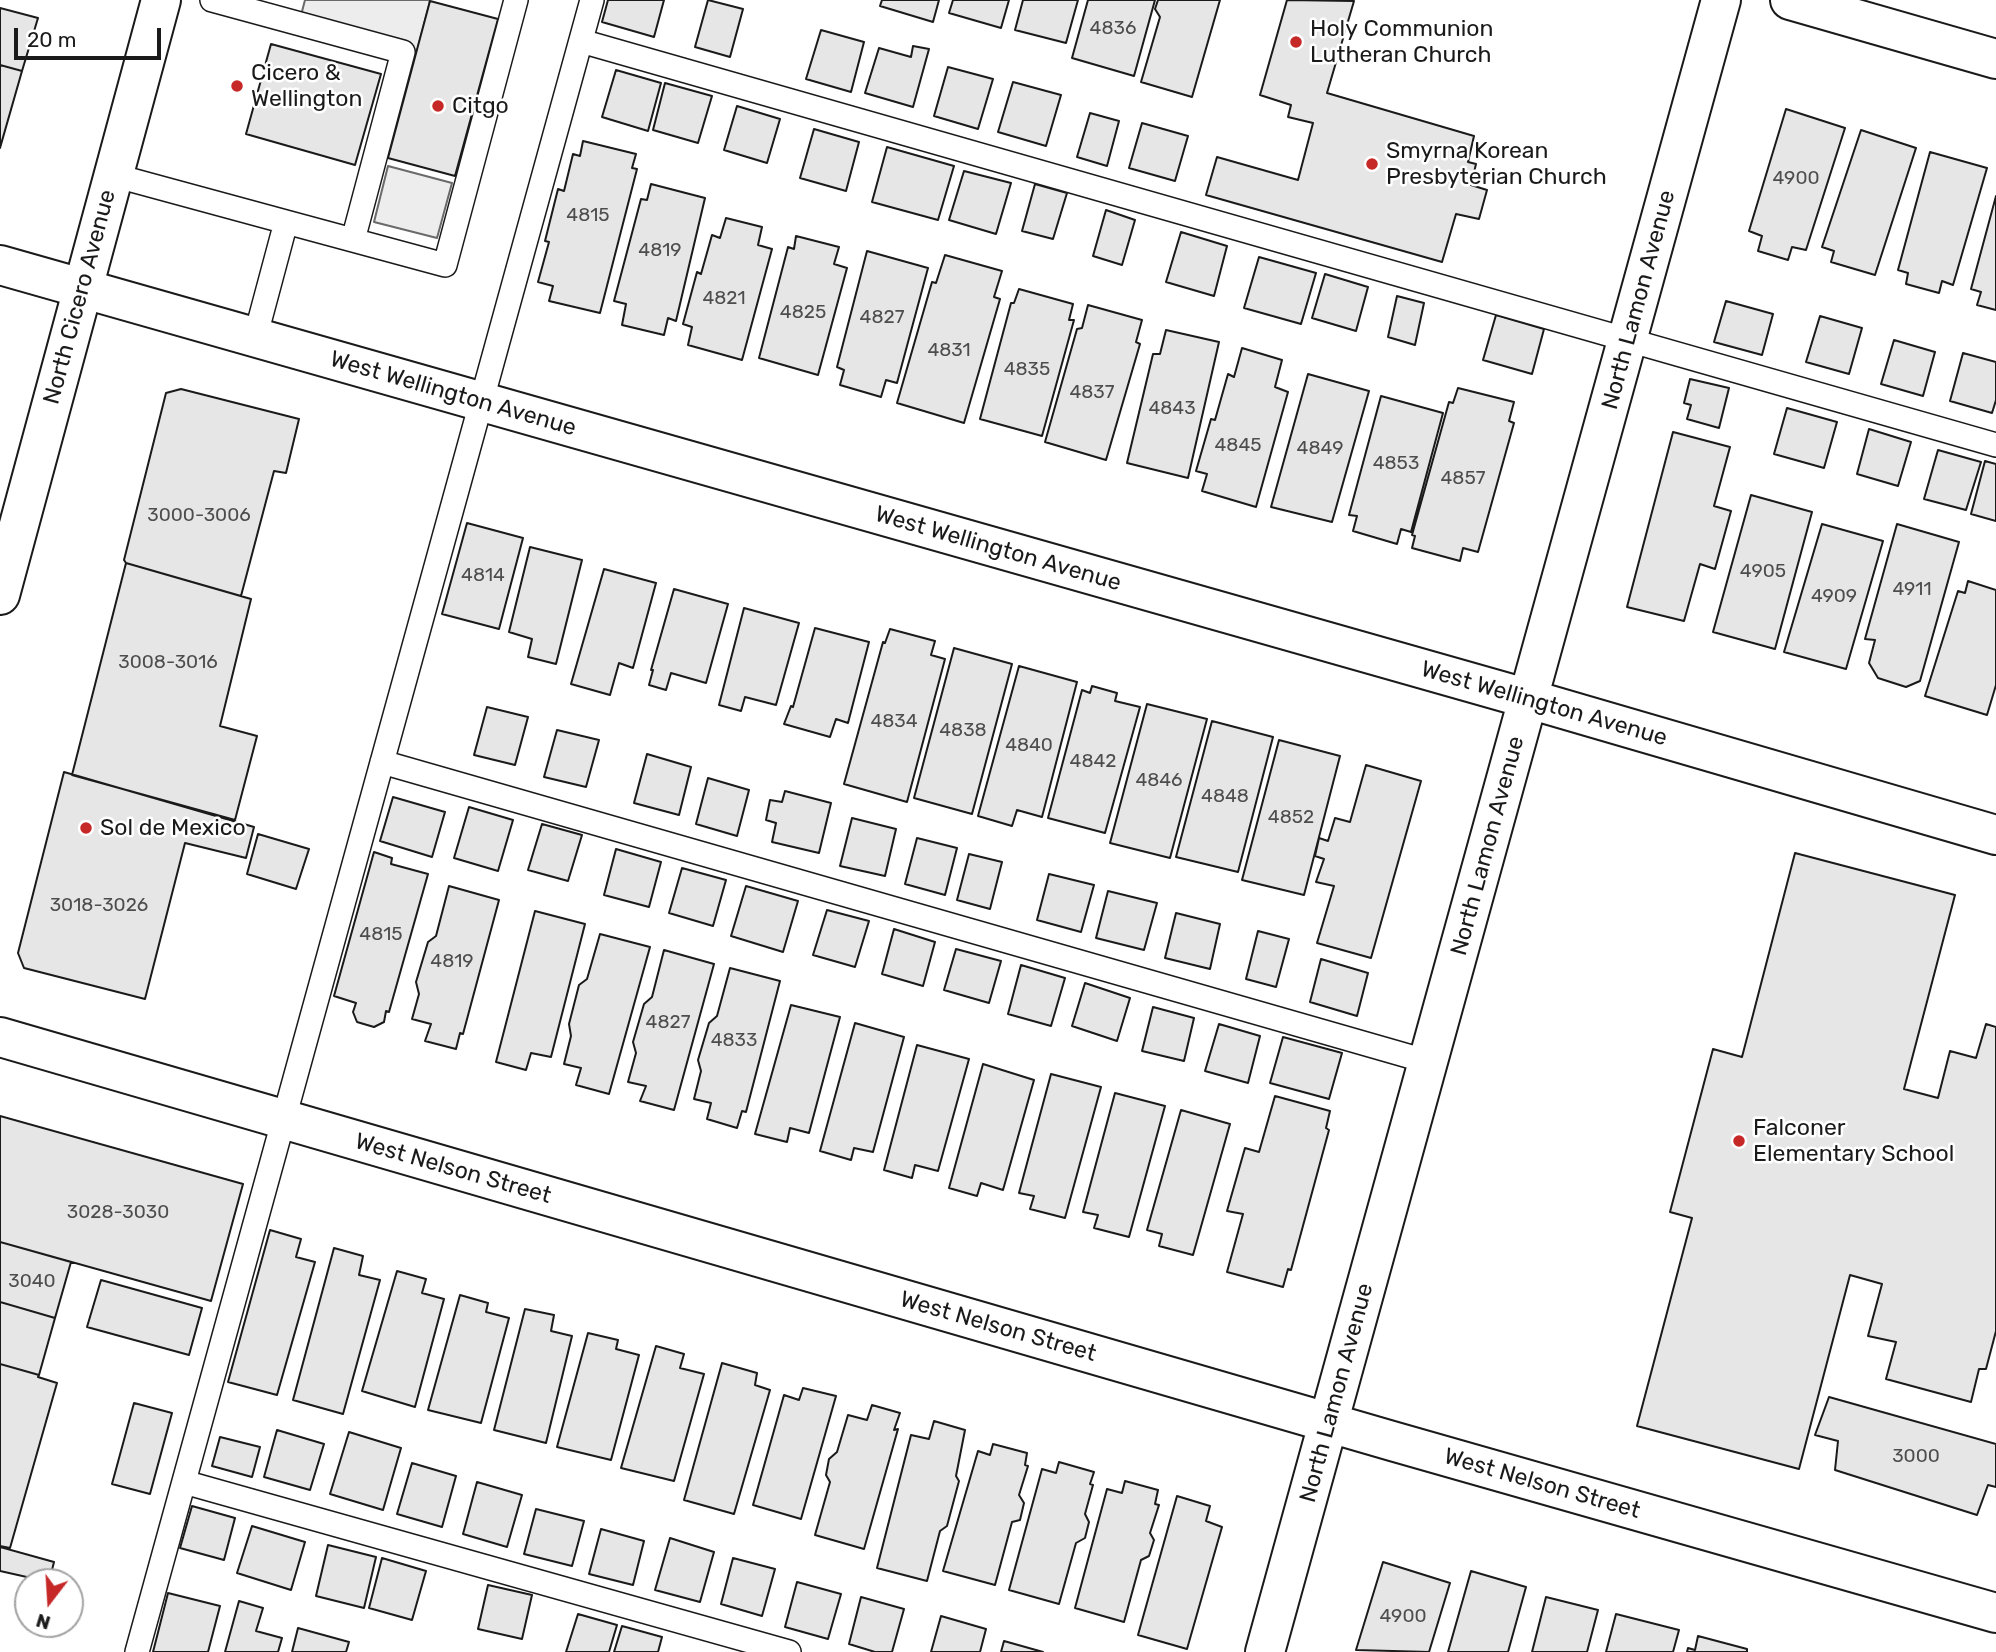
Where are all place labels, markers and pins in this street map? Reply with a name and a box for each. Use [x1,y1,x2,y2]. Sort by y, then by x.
place label: Holy Communion Lutheran Church [1310,15,1493,69]
marker: Holy Communion Lutheran Church [1288,34,1304,50]
place label: Cicero & Wellington [251,59,362,113]
marker: Cicero & Wellington [229,78,245,94]
place label: Citgo [452,92,509,120]
marker: Citgo [430,98,446,114]
place label: Smyrna Korean Presbyterian Church [1386,137,1607,191]
marker: Smyrna Korean Presbyterian Church [1364,156,1380,172]
place label: Sol de Mexico [100,814,246,842]
marker: Sol de Mexico [78,820,94,836]
place label: Falconer Elementary School [1753,1114,1954,1168]
marker: Falconer Elementary School [1731,1133,1747,1149]

